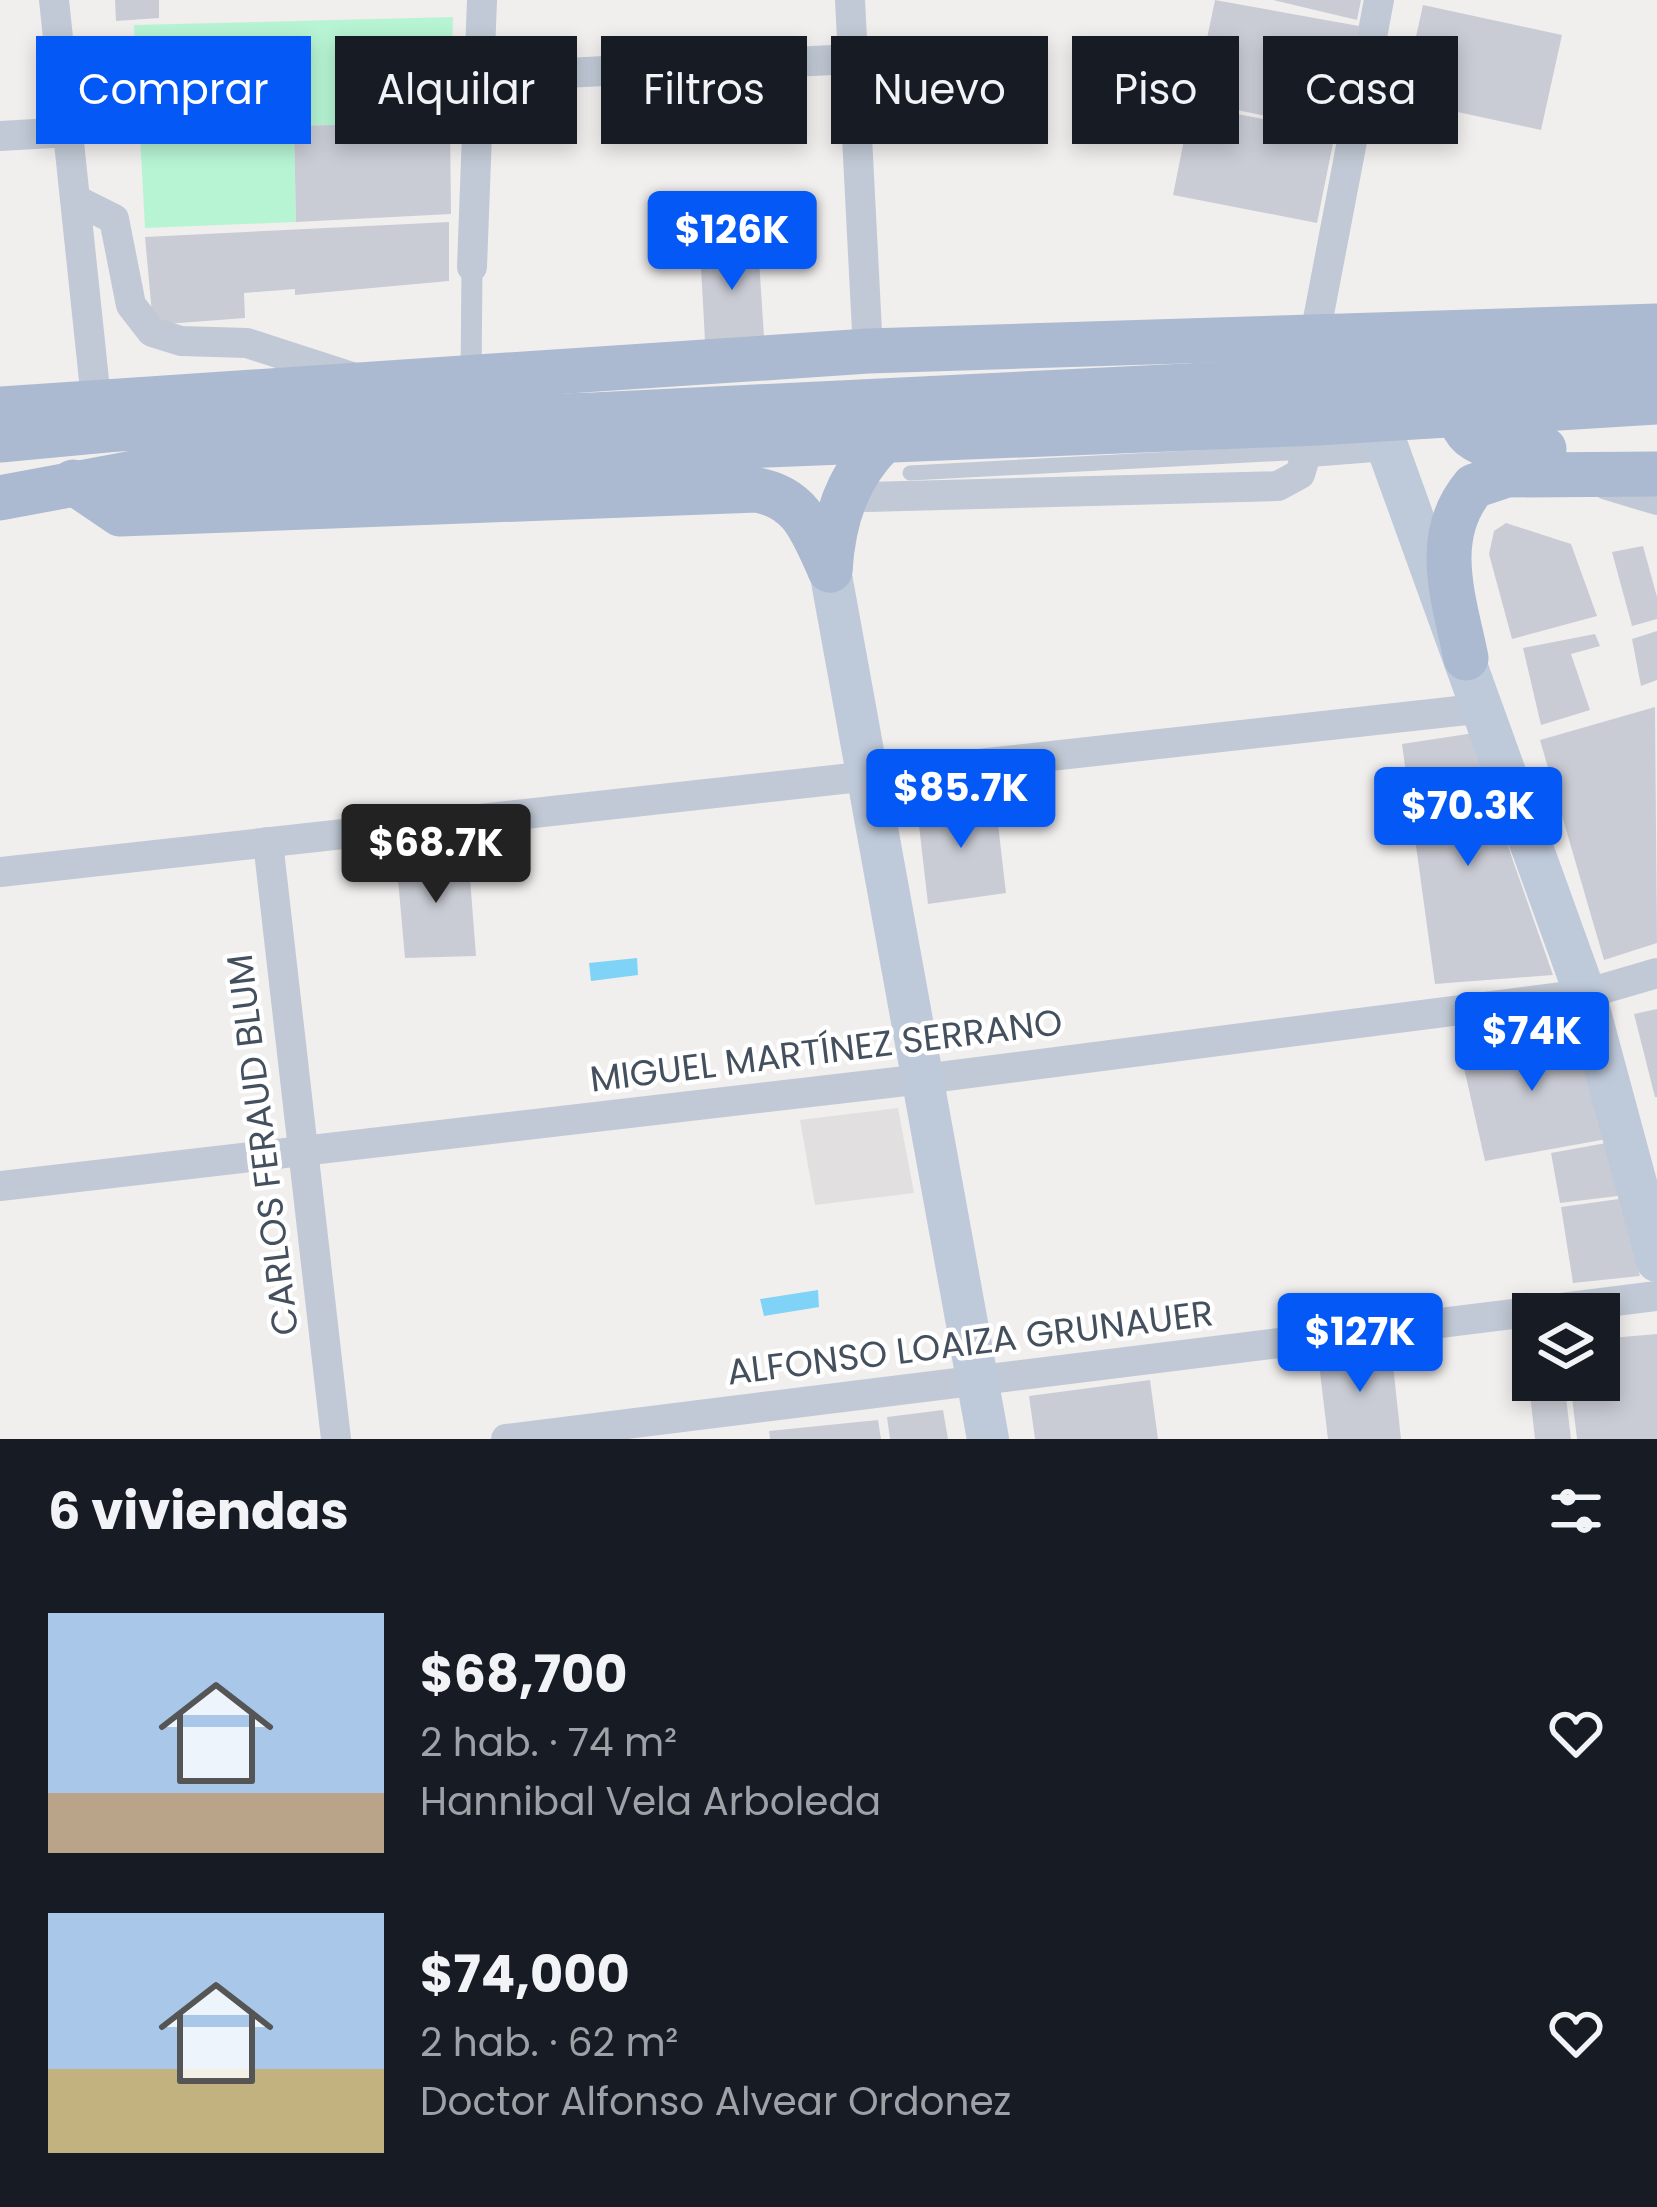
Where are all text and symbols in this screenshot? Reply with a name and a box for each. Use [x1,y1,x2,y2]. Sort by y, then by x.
chip: Comprar [36,36,311,144]
chip: Alquilar [335,36,577,144]
chip: Filtros [601,36,807,144]
chip: Nuevo [831,36,1048,144]
chip: Piso [1072,36,1239,144]
chip: Casa [1263,36,1458,144]
pin: $126K [648,191,816,293]
text: $126K [675,202,789,257]
pin: $85.7K [863,749,1059,851]
text: $85.7K [893,760,1029,815]
pin: $70.3K [1370,767,1566,869]
text: $70.3K [1401,778,1535,833]
pin: $68.7K [338,804,534,906]
text: $68.7K [369,815,503,870]
street label: CARLOS FERAUD BLUM [214,951,311,1338]
pin: $74K [1461,992,1603,1094]
street label: MIGUEL MARTÍNEZ SERRANO [587,996,1065,1105]
text: $74K [1482,1003,1582,1058]
street label: ALFONSO LOAIZA GRUNAUER [724,1287,1216,1398]
pin: $127K [1276,1293,1444,1395]
map controls [1512,1293,1620,1401]
button: layers [1512,1293,1620,1401]
text: $127K [1305,1304,1415,1359]
text: 6 viviendas [48,1475,349,1547]
icon: filters [1543,1478,1609,1544]
text: $68,700 [420,1638,628,1710]
icon: home [144,1661,288,1805]
icon: heart [1543,1700,1609,1766]
text: 2 hab. · 74 m² [420,1715,677,1770]
text: Hannibal Vela Arboleda [420,1774,881,1829]
text: $74,000 [420,1938,630,2010]
icon: home [144,1961,288,2105]
icon: heart [1543,2000,1609,2066]
text: 2 hab. · 62 m² [420,2015,678,2070]
text: Doctor Alfonso Alvear Ordonez [420,2074,1011,2129]

